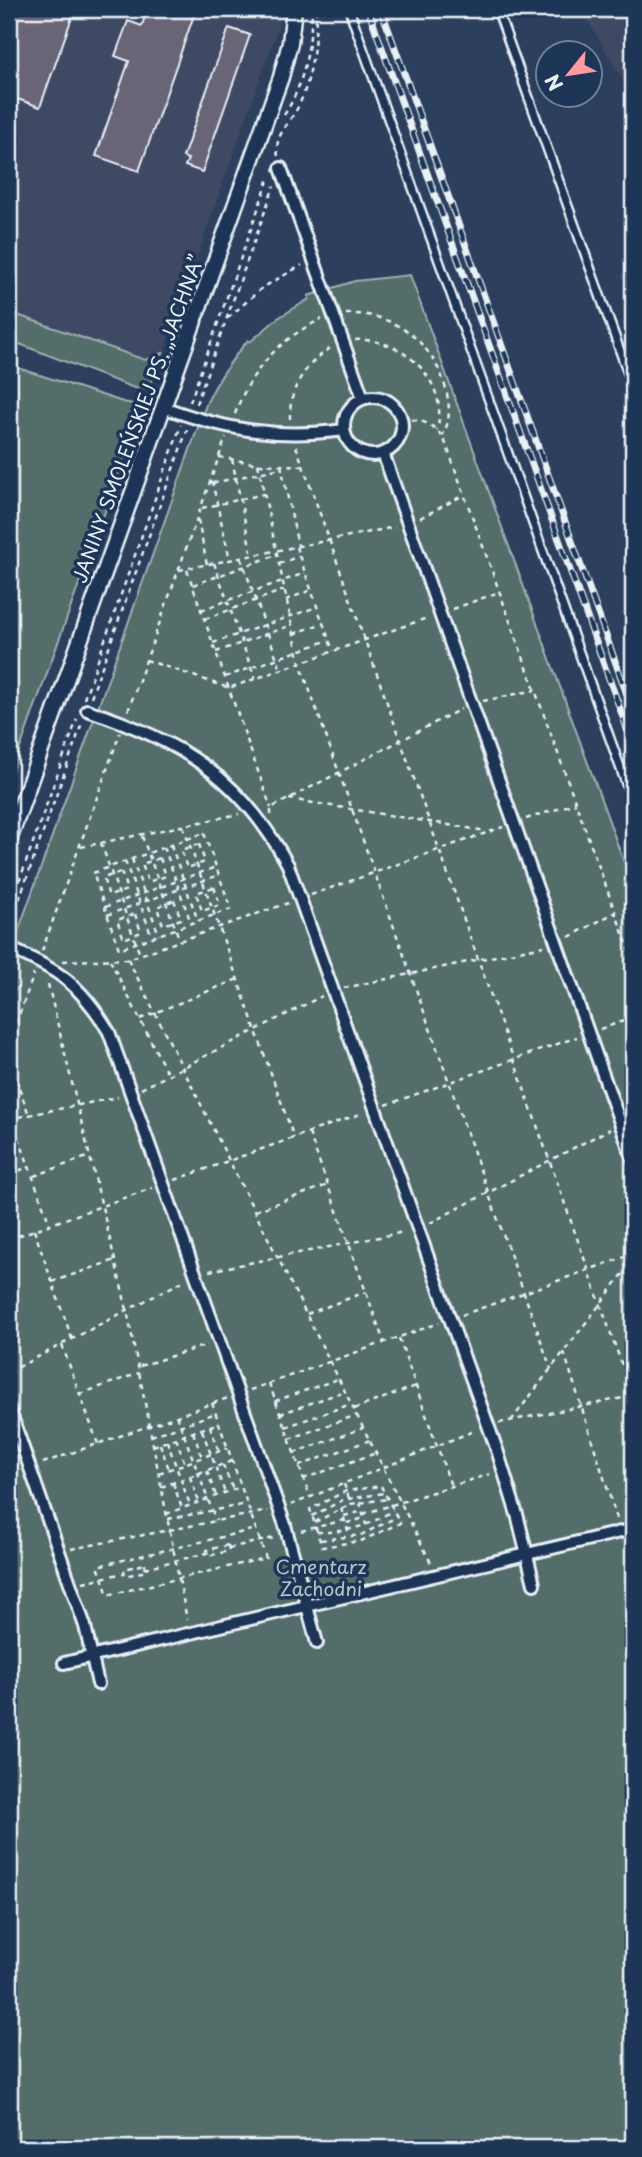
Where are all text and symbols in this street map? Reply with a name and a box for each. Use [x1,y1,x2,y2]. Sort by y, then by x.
north arrow [534,38,604,108]
text: N [538,69,569,97]
street label: JANINY SMOLEŃSKIEJ PS. „JACHNA” [64,251,210,587]
park label: Cmentarz Zachodni [276,1552,366,1602]

